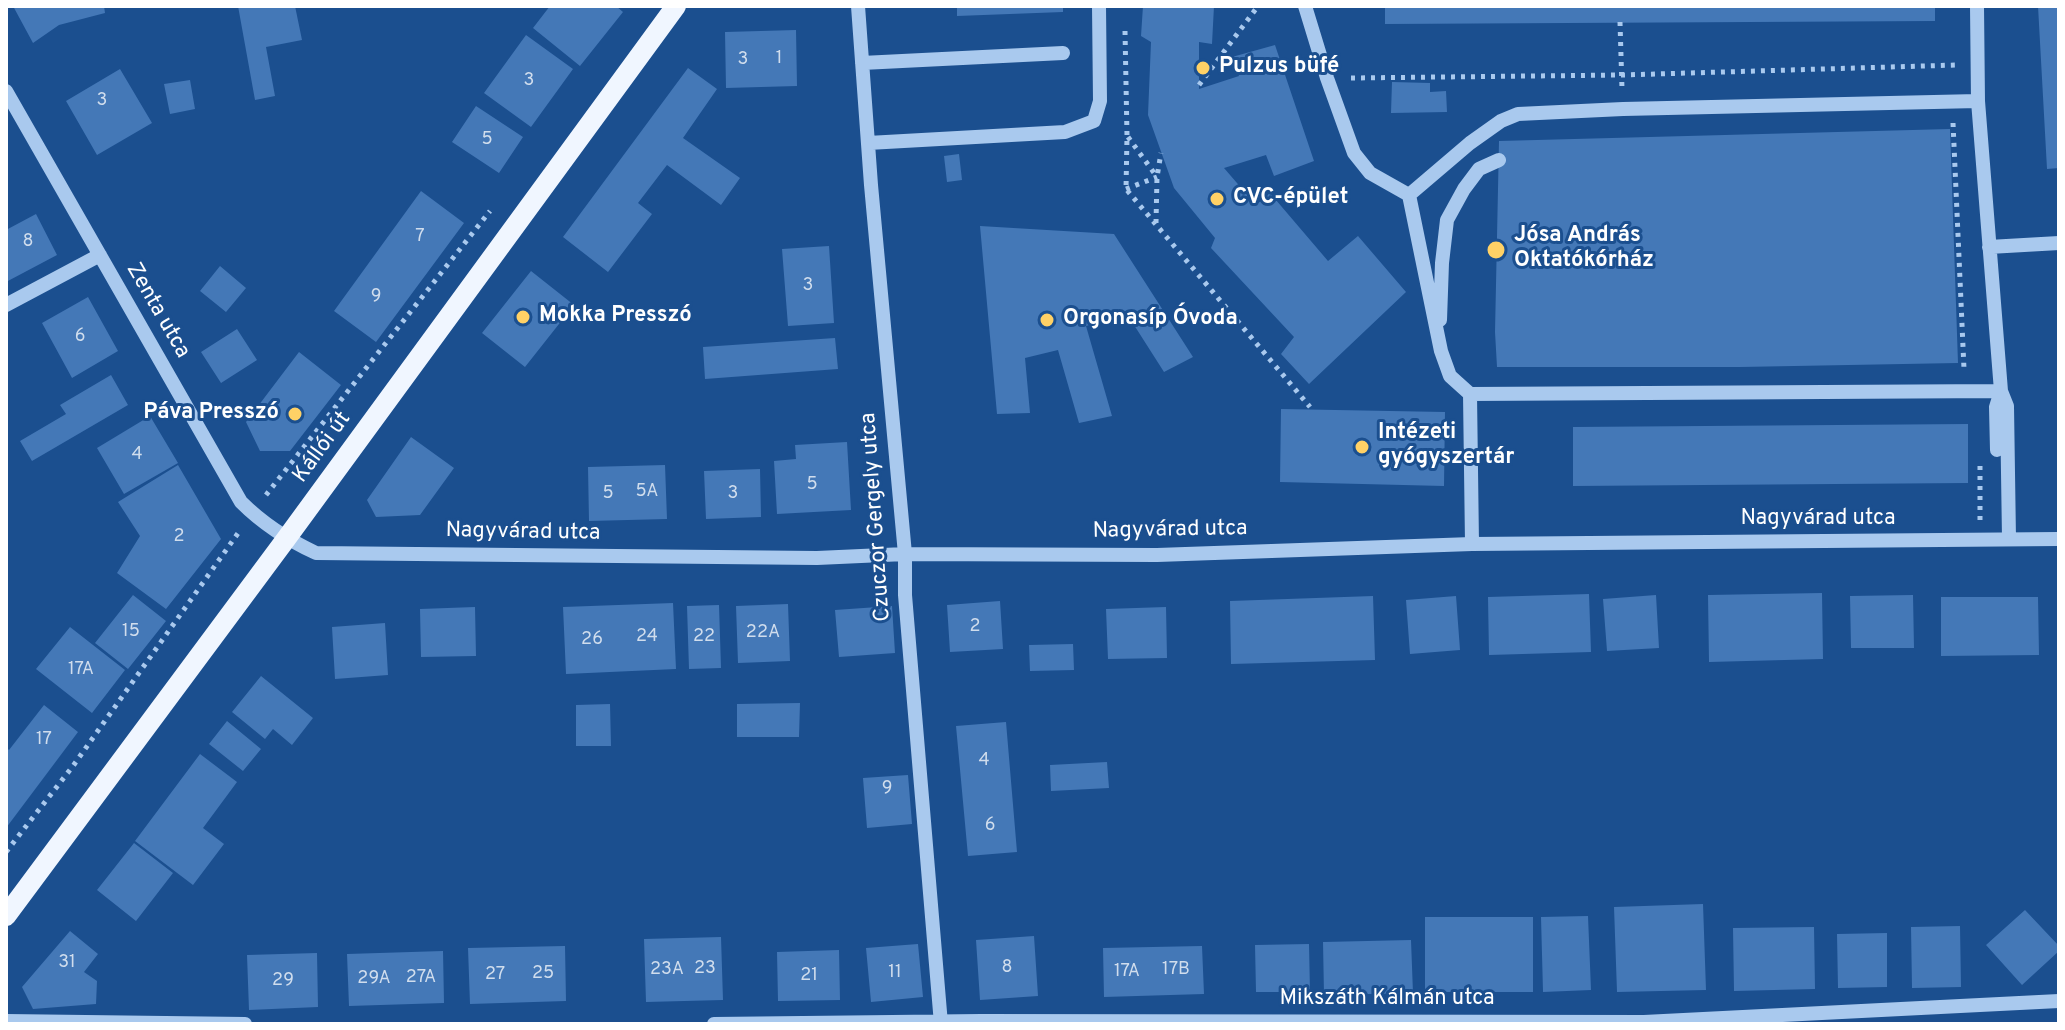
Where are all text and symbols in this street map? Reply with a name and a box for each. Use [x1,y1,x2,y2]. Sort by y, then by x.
house number: 1 [776,48,782,70]
house number: 3 [738,49,748,71]
place label: Pulzus büfé [1219,55,1339,81]
marker: Pulzus büfé [1194,59,1212,77]
house number: 3 [524,70,534,92]
house number: 3 [97,90,107,112]
house number: 5 [481,129,493,151]
place label: CVC-épület [1233,186,1348,212]
marker: CVC-épület [1208,190,1226,208]
place label: Jósa András Oktatókórház [1514,224,1654,276]
house number: 7 [415,226,425,248]
house number: 8 [23,231,33,253]
marker: Jósa András Oktatókórház [1485,239,1507,261]
street label: Zenta utca [119,259,195,363]
house number: 3 [803,275,813,297]
house number: 9 [371,286,381,308]
place label: Mokka Presszó [539,304,692,330]
place label: Orgonasíp Óvoda [1063,307,1238,333]
marker: Mokka Presszó [514,308,532,326]
marker: Orgonasíp Óvoda [1038,311,1056,329]
house number: 6 [75,326,85,348]
place label: Páva Presszó [143,401,279,427]
marker: Páva Presszó [286,405,304,423]
street label: Kállói út [288,407,358,489]
street label: Czuczor Gergely utca [857,411,897,623]
place label: Intézeti gyógyszertár [1378,421,1514,472]
marker: Intézeti gyógyszertár [1353,438,1371,456]
house number: 4 [131,444,143,466]
house number: 5 [806,474,818,496]
house number: 5A [635,481,659,503]
house number: 5 [602,483,614,505]
house number: 3 [728,483,738,505]
street label: Nagyvárad utca [1741,507,1895,533]
street label: Nagyvárad utca [1092,516,1248,546]
street label: Nagyvárad utca [445,518,601,548]
house number: 2 [173,526,185,548]
house number: 2 [969,616,981,638]
house number: 15 [122,621,140,643]
house number: 22A [746,622,780,644]
house number: 24 [636,626,658,648]
house number: 22 [693,626,715,648]
house number: 26 [581,629,603,651]
house number: 17A [68,659,94,681]
house number: 17 [36,729,52,751]
house number: 4 [978,750,990,772]
house number: 9 [882,778,892,800]
house number: 6 [985,815,995,837]
house number: 31 [58,952,76,974]
house number: 8 [1002,957,1012,979]
house number: 23 [694,958,716,980]
house number: 23A [650,959,684,981]
house number: 17B [1162,959,1190,981]
house number: 17A [1114,961,1140,983]
house number: 11 [888,962,902,984]
house number: 25 [532,963,554,985]
house number: 27 [485,964,505,986]
house number: 21 [800,965,818,987]
house number: 27A [406,967,436,989]
house number: 29A [357,968,391,990]
house number: 29 [272,970,294,992]
street label: Mikszáth Kálmán utca [1279,987,1495,1013]

